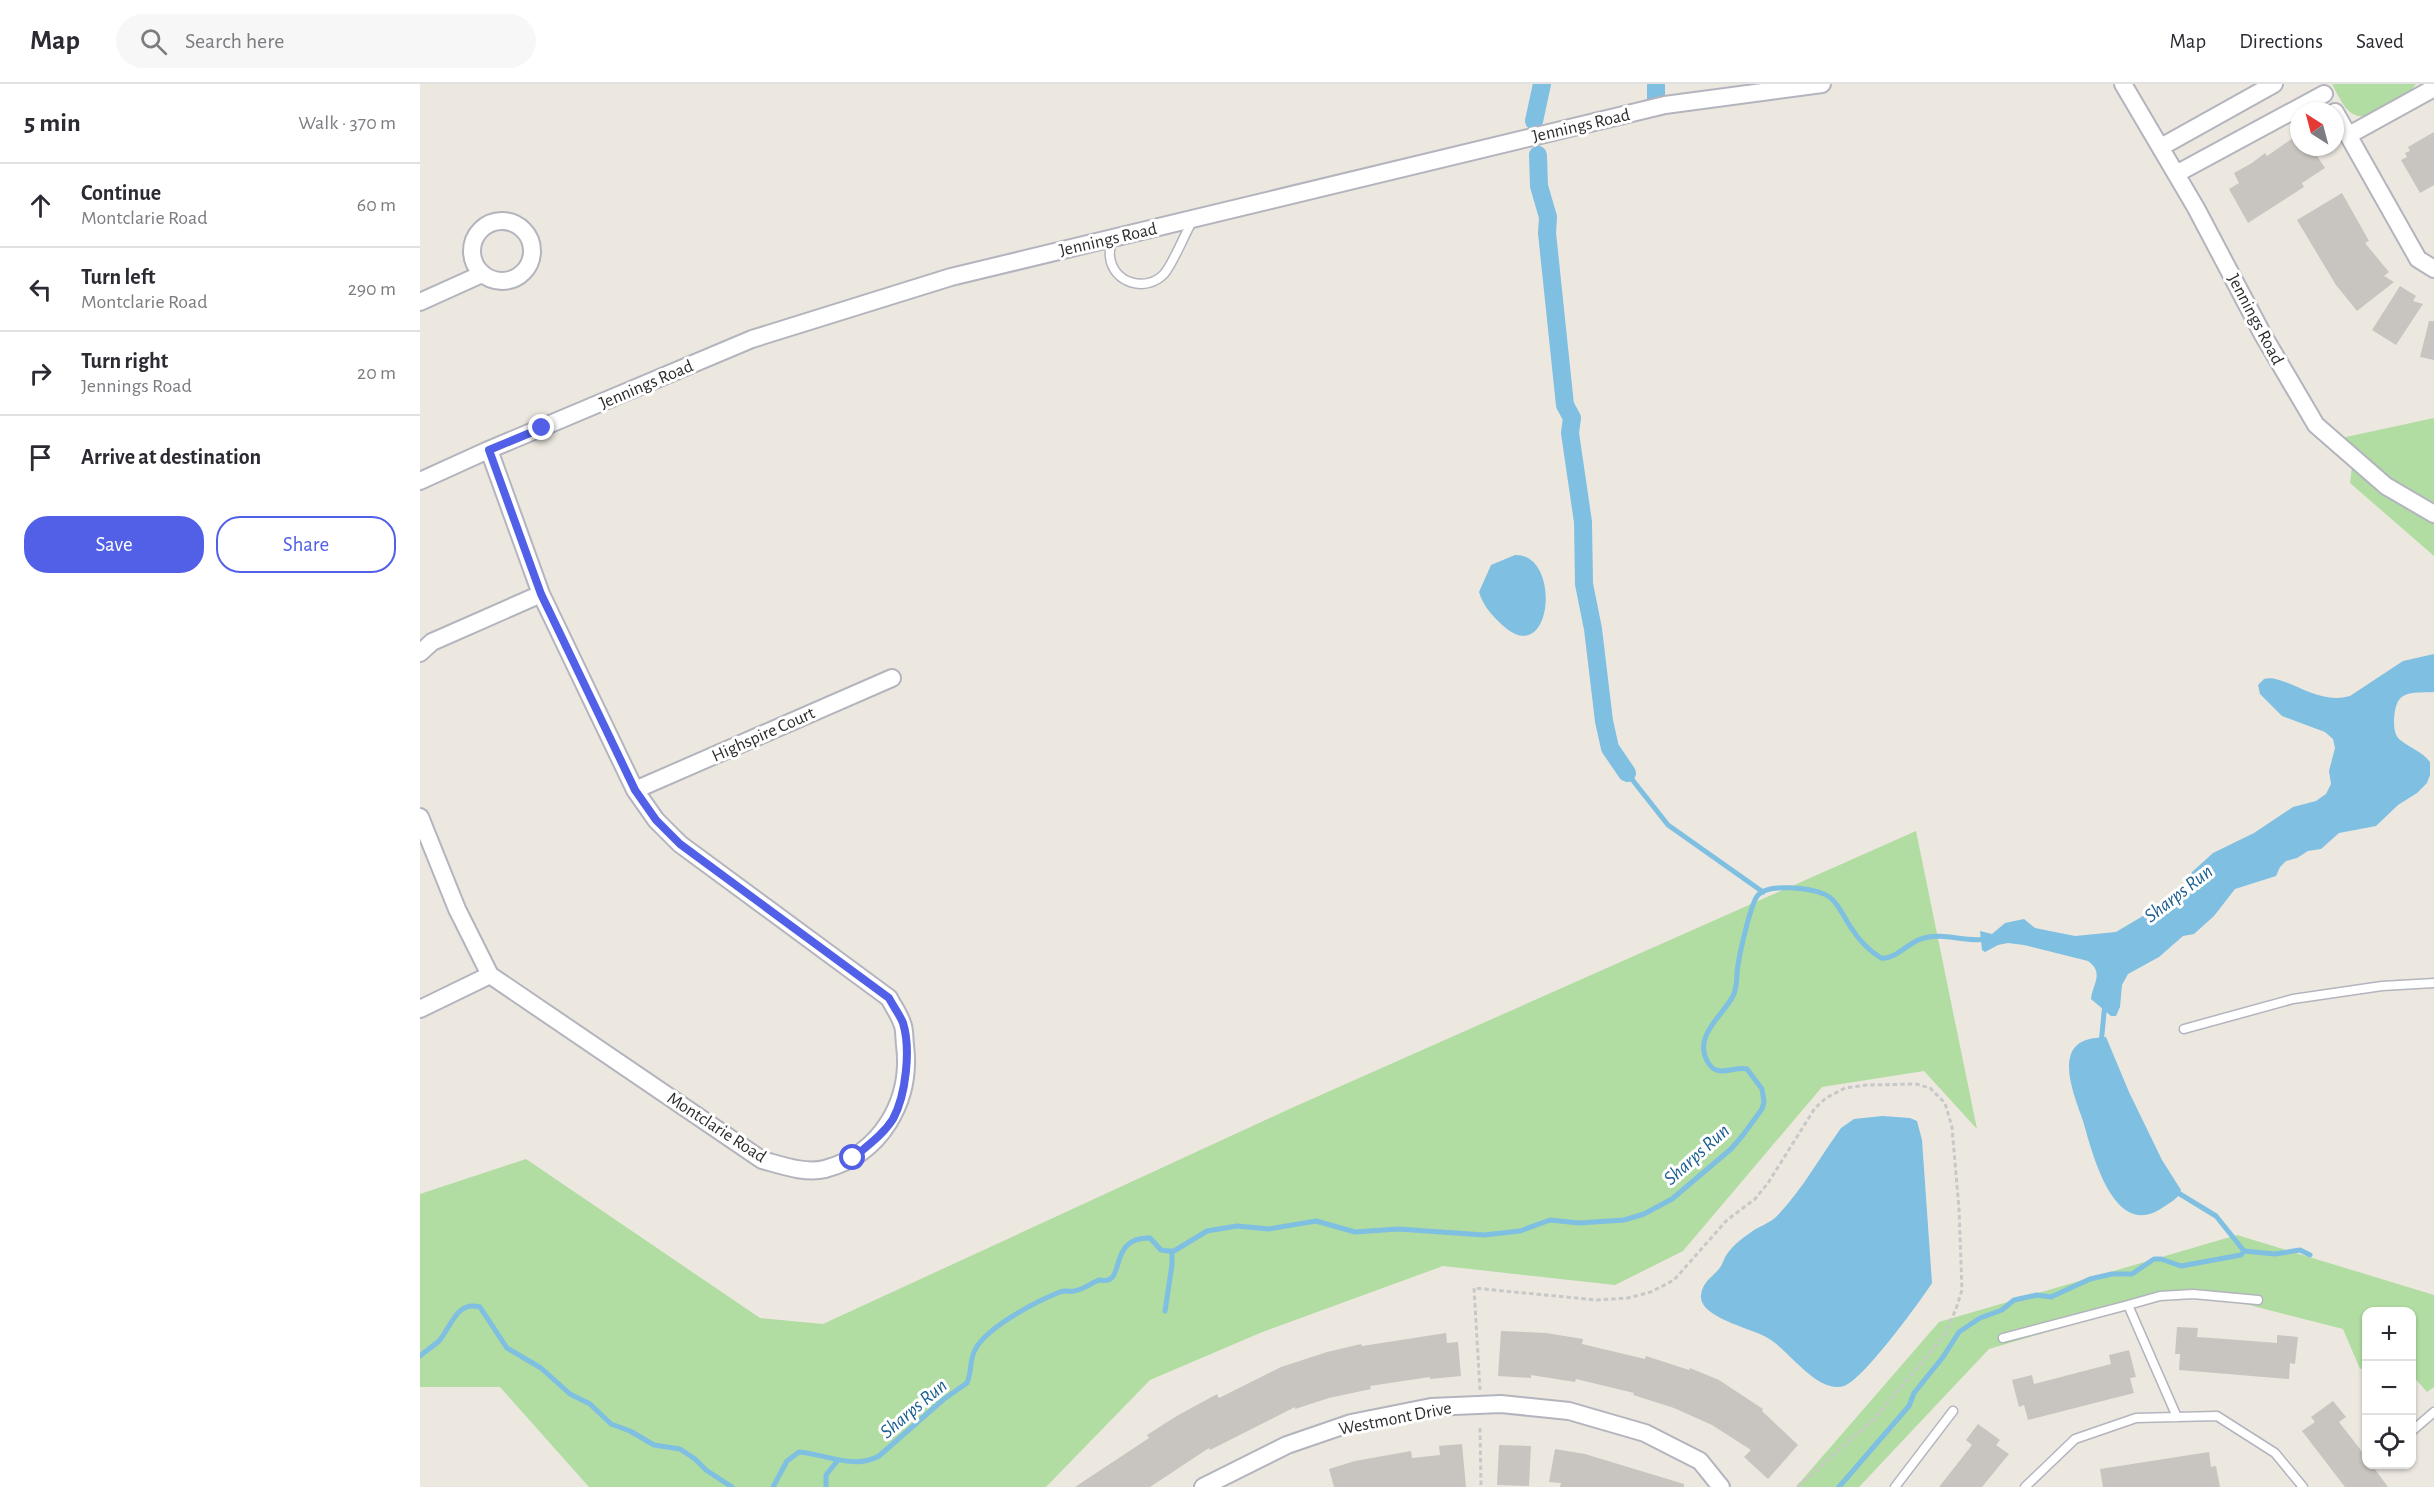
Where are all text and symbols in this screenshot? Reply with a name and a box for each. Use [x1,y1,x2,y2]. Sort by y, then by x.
search box [116,14,536,68]
icon: search [137,25,170,58]
text: Map [30,27,80,55]
text: Search here [185,30,284,52]
text: Map [2170,31,2206,52]
text: Directions [2239,31,2323,52]
text: Saved [2356,31,2404,52]
north arrow [2290,102,2344,156]
street label: Jennings Road [1531,106,1632,146]
text: 5 min [24,110,81,136]
text: Walk · 370 m [298,113,396,133]
text: Continue [81,182,161,204]
icon: ahead [24,189,57,222]
text: 60 m [357,195,396,215]
text: Montclarie Road [81,208,208,228]
street label: Jennings Road [1058,220,1159,260]
text: Turn left [81,266,155,288]
street label: Jennings Road [2224,271,2286,368]
icon: left [24,273,57,306]
text: 290 m [348,279,396,299]
text: Montclarie Road [81,292,208,312]
text: Turn right [81,350,168,372]
icon: right [24,357,57,390]
street label: Jennings Road [597,357,696,413]
text: 20 m [357,363,396,383]
text: Jennings Road [81,376,192,396]
route end [528,414,554,440]
icon: arrive [24,441,57,474]
text: Arrive at destination [81,446,261,468]
button: Save [24,516,204,573]
button: Share [216,516,396,573]
street label: Highspire Court [709,704,818,766]
water label: Sharps Run [2141,861,2216,926]
street label: Montclarie Road [664,1089,769,1166]
water label: Sharps Run [1660,1120,1733,1189]
route start [839,1144,865,1170]
map controls [2362,1307,2416,1469]
button: + [2362,1307,2416,1361]
button: − [2362,1361,2416,1415]
water label: Sharps Run [876,1375,951,1442]
street label: Westmont Drive [1337,1399,1453,1439]
button: locate [2362,1415,2416,1469]

